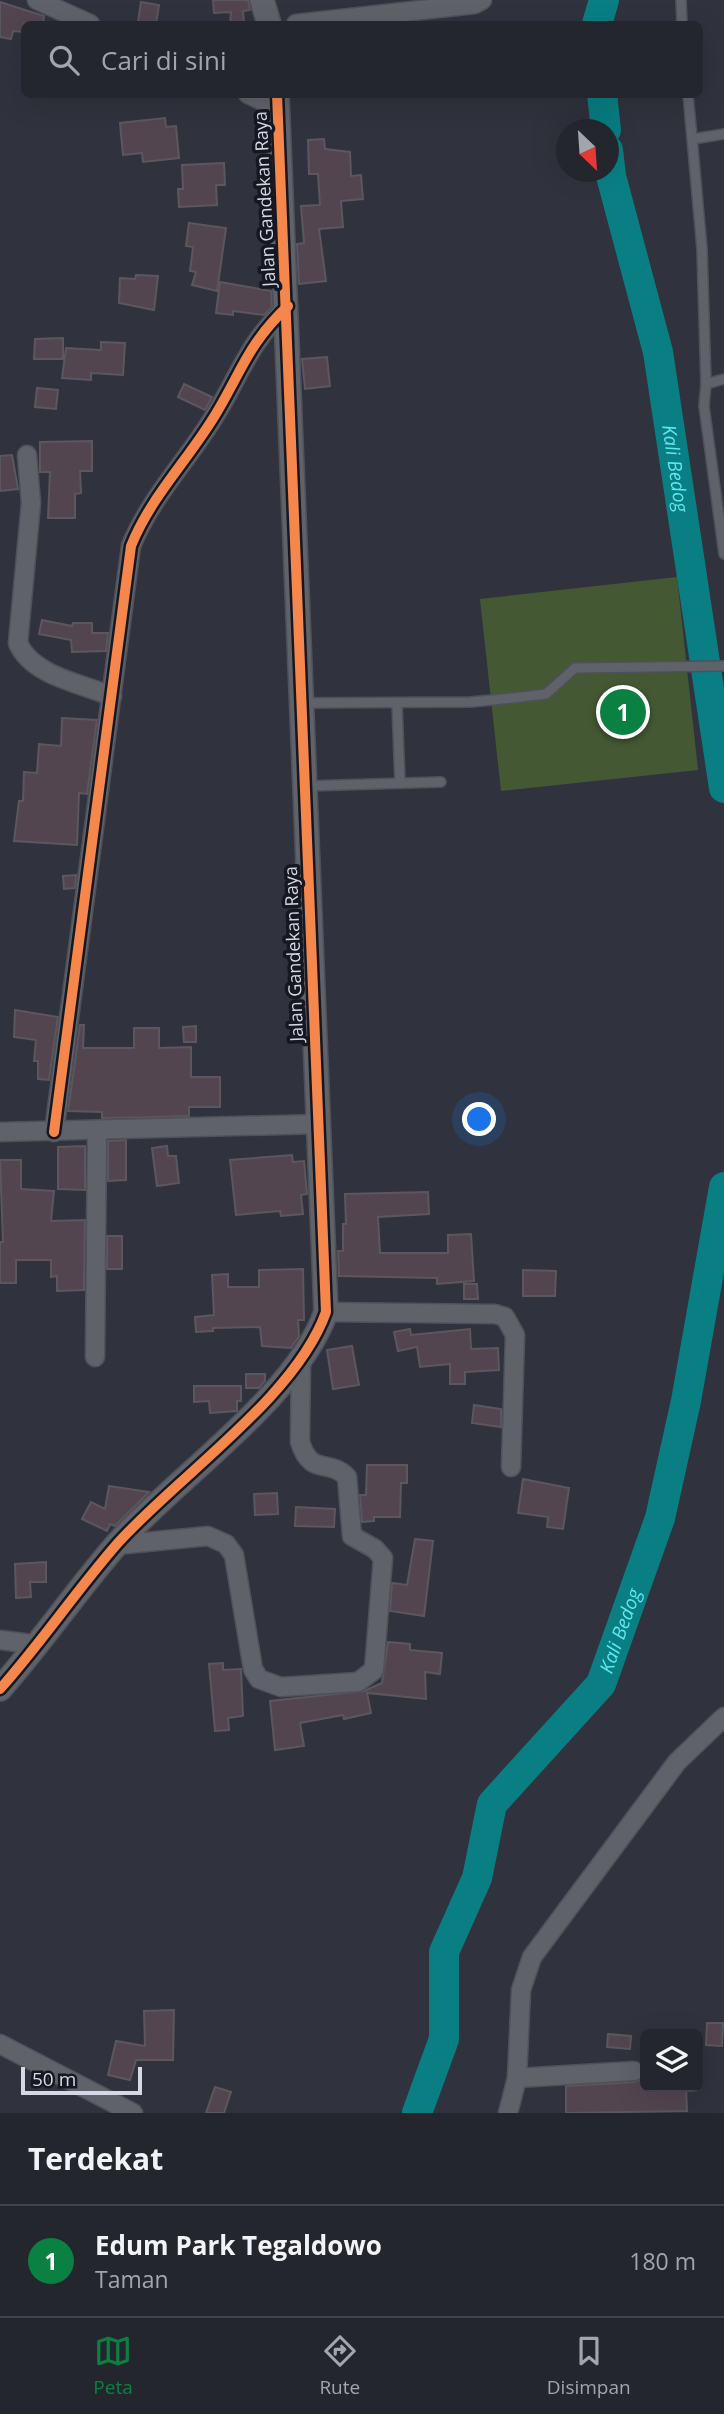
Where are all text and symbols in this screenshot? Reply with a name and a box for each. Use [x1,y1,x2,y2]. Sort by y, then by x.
search box [21,21,703,98]
icon: search [45,41,83,79]
text: Cari di sini [101,42,226,78]
street label: Jalan Gandekan Raya [247,111,281,289]
north arrow [556,119,619,182]
water label: Kali Bedog [656,423,695,515]
pin: 1 [600,686,646,738]
street label: Jalan Gandekan Raya [278,866,308,1044]
your location [462,1102,496,1136]
water label: Kali Bedog [593,1584,647,1677]
map controls [640,2029,703,2092]
button: layers [640,2029,703,2092]
scale bar [21,2064,142,2096]
text: 50 m [32,2066,76,2092]
text: Terdekat [28,2138,163,2179]
text: Edum Park Tegaldowo [95,2227,382,2263]
text: 1 [44,2245,58,2277]
text: 180 m [629,2245,696,2277]
text: Taman [95,2263,169,2295]
tab: Peta [93,2332,133,2400]
tab: Rute [319,2332,360,2400]
tab: Disimpan [547,2332,631,2400]

